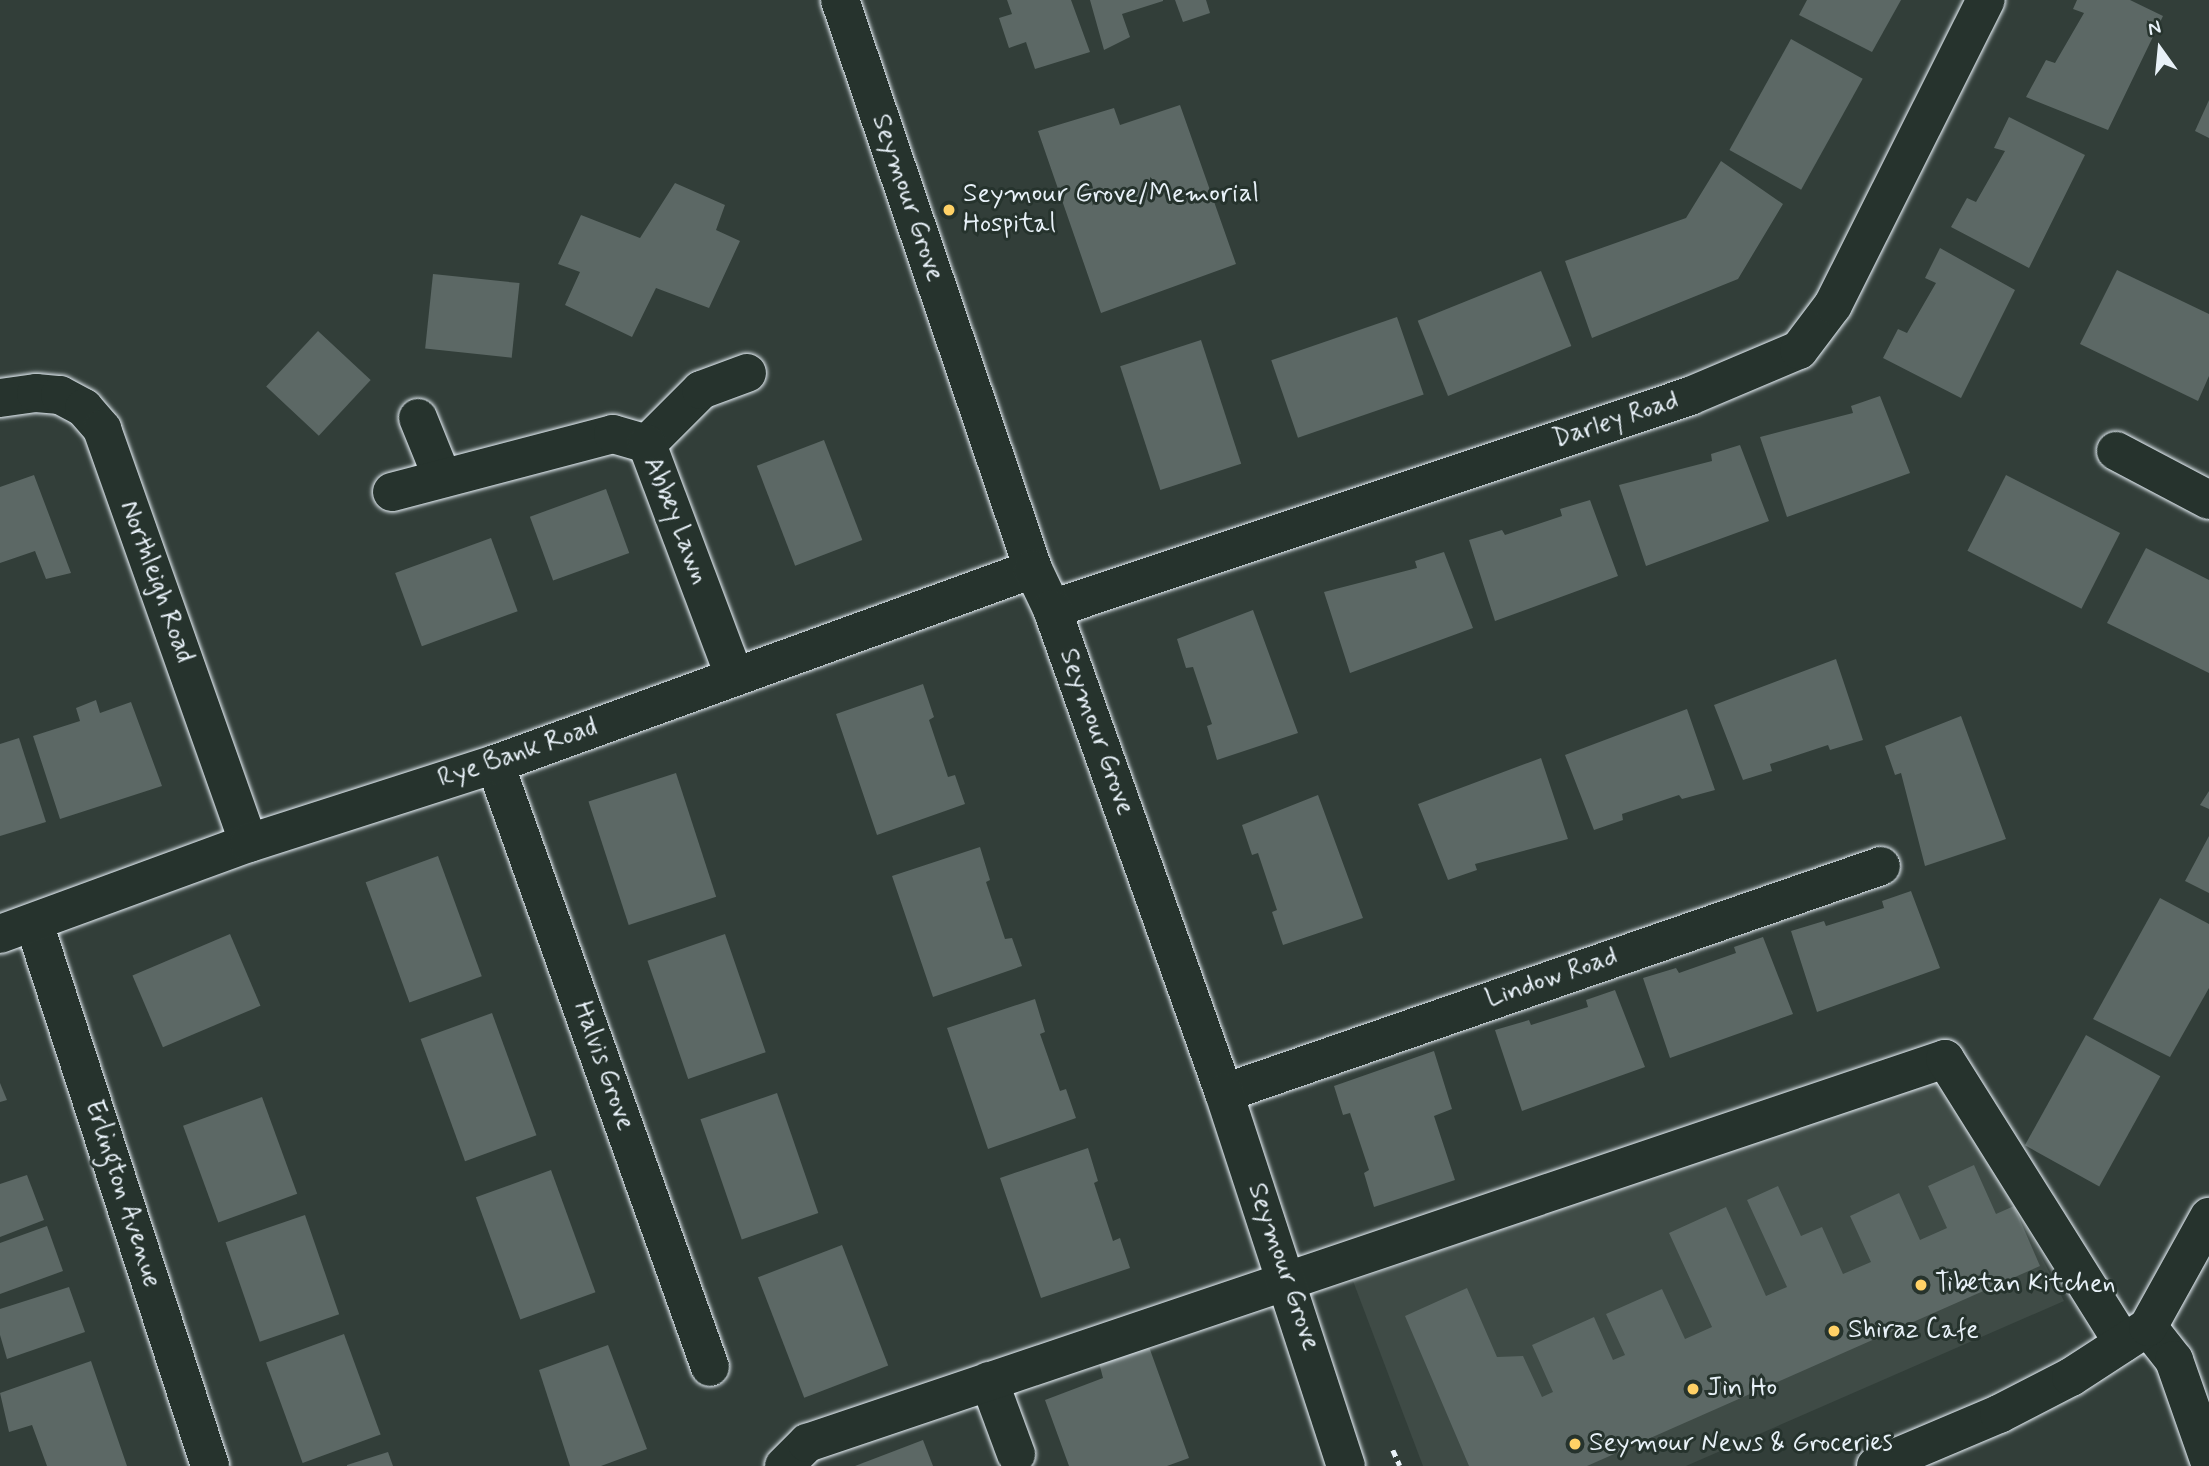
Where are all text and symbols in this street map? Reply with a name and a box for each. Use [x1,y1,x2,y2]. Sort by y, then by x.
north arrow [2125,14,2195,84]
text: N [2145,15,2164,42]
street label: Seymour Grove [864,110,950,286]
place label: Seymour Grove/Memorial Hospital [963,179,1259,241]
marker: Seymour Grove/Memorial Hospital [941,202,957,218]
street label: Darley Road [1549,386,1683,456]
street label: Abbey Lawn [634,450,716,592]
street label: Northleigh Road [112,497,200,667]
street label: Seymour Grove [1051,645,1141,819]
street label: Rye Bank Road [435,712,601,796]
street label: Lindow Road [1482,942,1622,1016]
street label: Halvis Grove [565,998,641,1134]
street label: Erlington Avenue [78,1098,166,1290]
street label: Seymour Grove [1240,1179,1326,1355]
place label: Tibetan Kitchen [1935,1269,2113,1301]
marker: Tibetan Kitchen [1913,1277,1929,1293]
place label: Shiraz Cafe [1848,1315,1981,1347]
marker: Shiraz Cafe [1826,1323,1842,1339]
place label: Jin Ho [1707,1373,1778,1405]
marker: Jin Ho [1685,1381,1701,1397]
place label: Seymour News & Groceries [1589,1428,1887,1460]
marker: Seymour News & Groceries [1567,1436,1583,1452]

